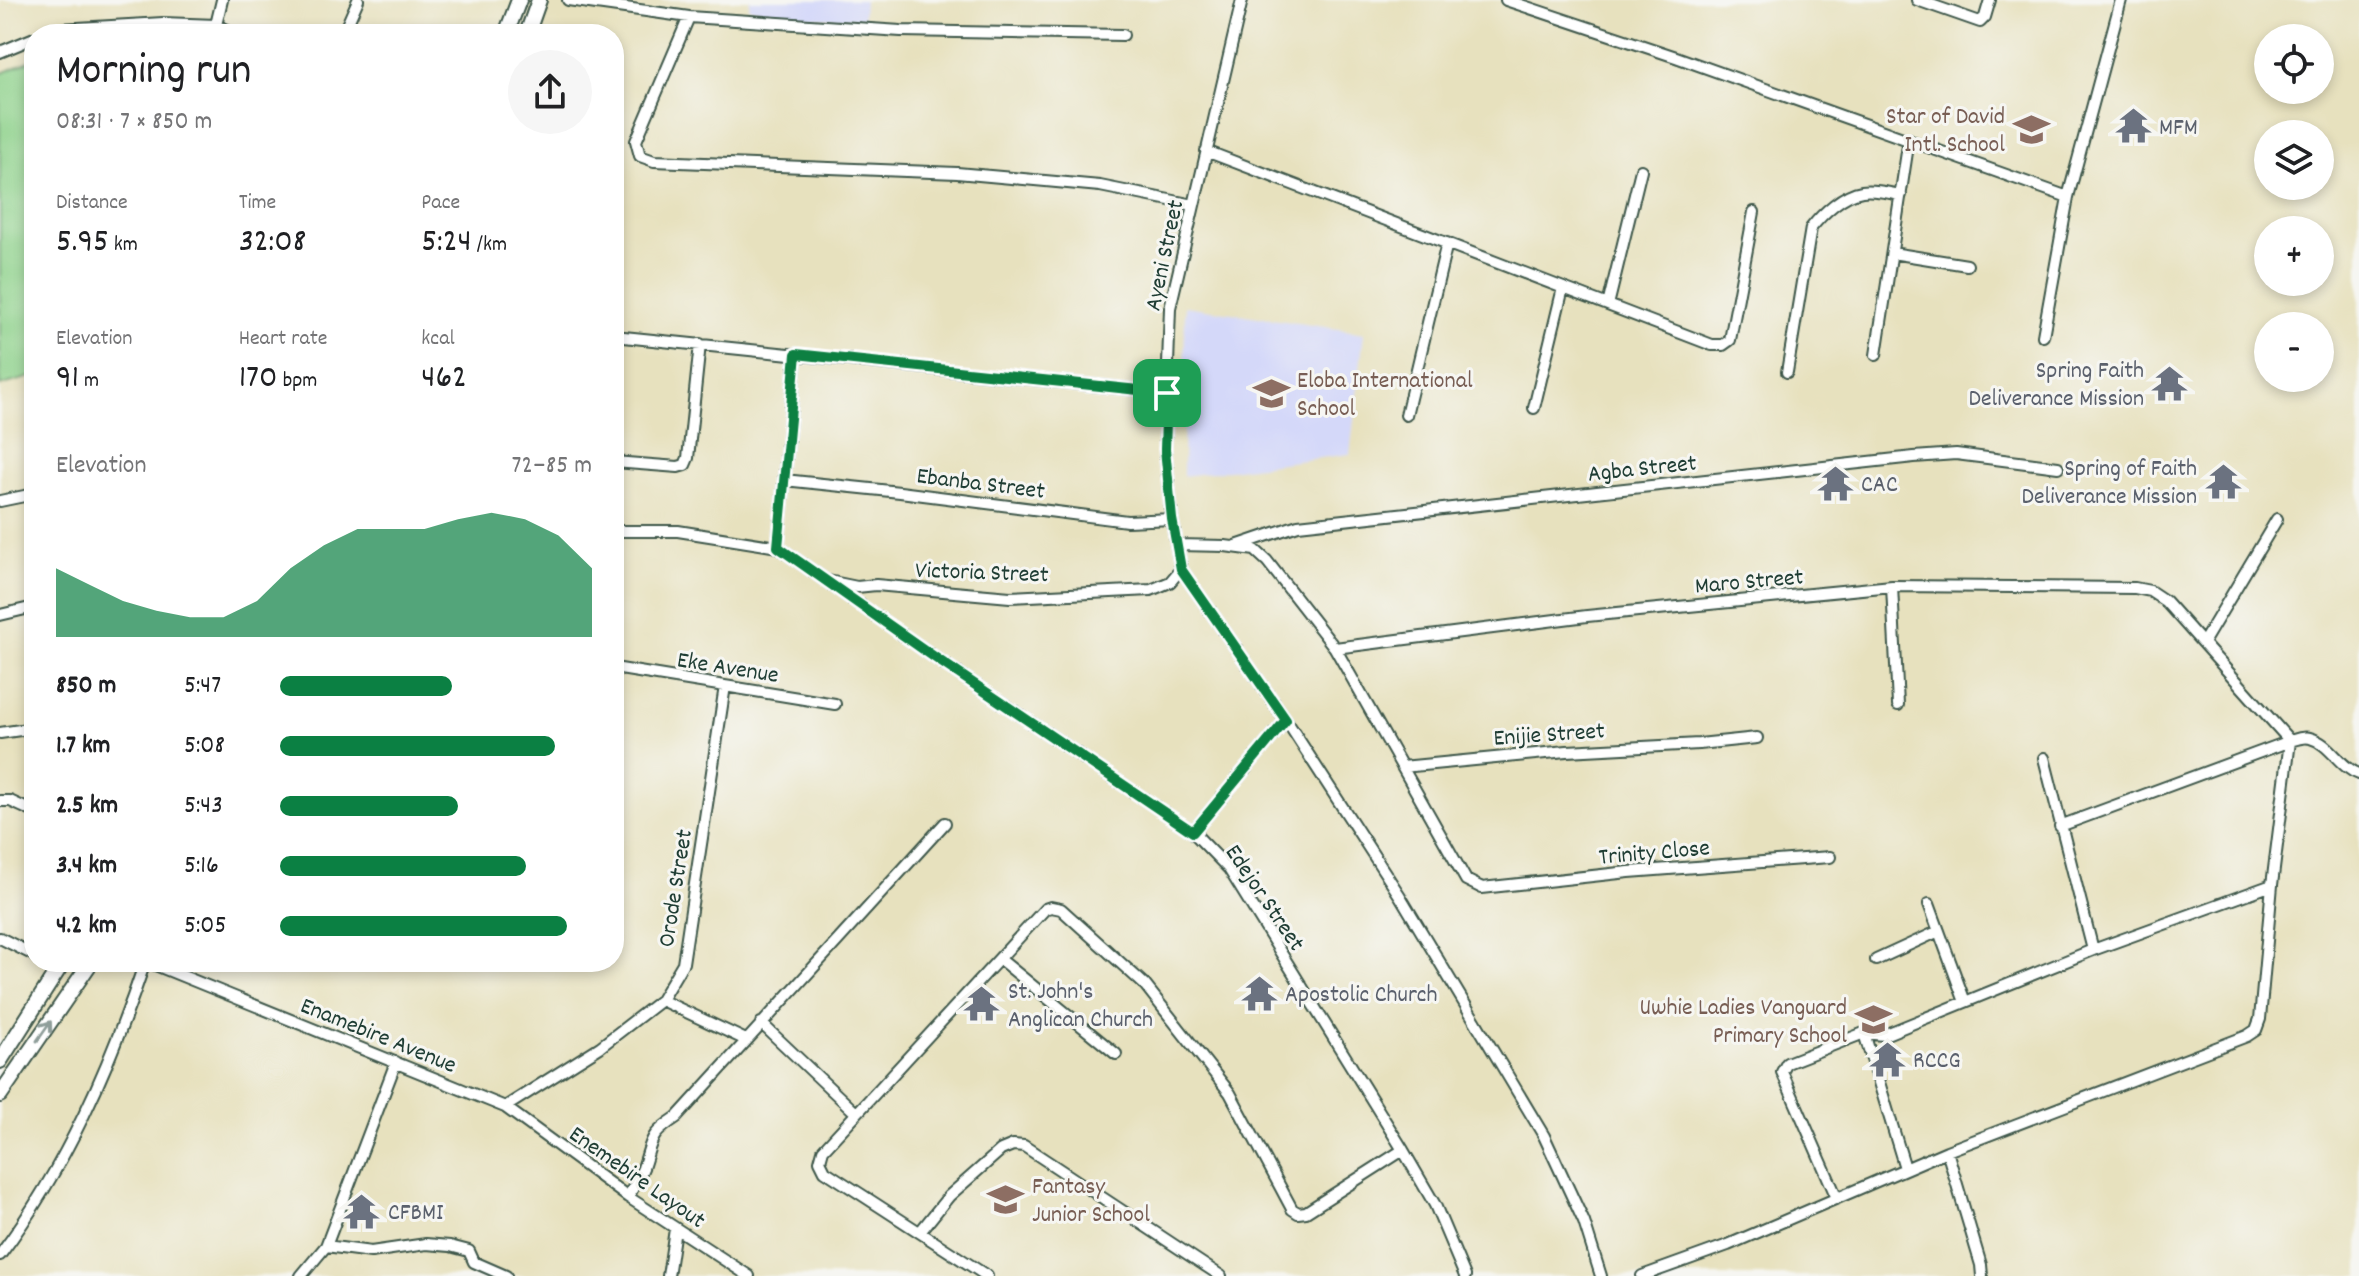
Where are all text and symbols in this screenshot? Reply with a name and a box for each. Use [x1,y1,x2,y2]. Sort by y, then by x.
map controls [2254,24,2334,392]
button: locate [2254,24,2334,104]
text: Morning run [56,42,251,105]
button: share [508,50,592,134]
place label: Star of David Intl. School [1886,101,2005,163]
text: 08:31 · 7 × 850 m [56,104,212,141]
temple icon: MFM [2114,107,2152,145]
school or university icon: Star of David Intl. School [2012,110,2050,148]
place label: MFM [2159,112,2198,146]
button: layers [2254,120,2334,200]
text: Distance [56,188,128,219]
text: Time [239,188,276,219]
text: Pace [421,188,460,219]
street label: Ayeni Street [1138,197,1194,314]
button: + [2254,216,2334,296]
text: 5.95 [56,219,109,268]
text: 32:08 [239,219,306,268]
text: 5:24 [421,219,472,268]
text: km [109,230,138,261]
text: /km [472,230,507,261]
button: − [2254,312,2334,392]
text: Elevation [56,324,133,355]
text: Heart rate [239,324,328,355]
text: kcal [421,324,455,355]
text: 91 [56,355,79,404]
text: 170 [239,355,278,404]
text: 462 [421,355,467,404]
place label: Spring Faith Deliverance Mission [1969,355,2144,417]
pin [1133,359,1201,427]
temple icon: Spring Faith Deliverance Mission [2151,364,2189,402]
place label: Eloba International School [1297,365,1473,427]
text: m [79,366,99,397]
text: bpm [278,366,317,397]
icon: arrive [1145,371,1189,415]
school or university icon: Eloba International School [1252,374,1290,412]
street label: Agba Street [1586,447,1698,493]
text: Elevation [56,448,146,485]
text: 72–85 m [512,448,592,485]
place label: Spring of Faith Deliverance Mission [2022,453,2197,515]
street label: Ebanba Street [914,460,1047,510]
temple icon: Spring of Faith Deliverance Mission [2204,462,2242,500]
temple icon: CAC [1816,464,1854,502]
place label: CAC [1861,469,1898,503]
street label: Victoria Street [915,555,1049,593]
street label: Maro Street [1694,561,1805,605]
street label: Eke Avenue [674,644,781,694]
text: 850 m [56,668,116,705]
text: 5:47 [184,668,221,705]
street label: Enijie Street [1492,715,1606,757]
text: 1.7 km [56,728,110,765]
text: 5:08 [184,728,225,765]
text: 2.5 km [56,788,118,825]
text: 5:43 [184,788,223,825]
street label: Orode Street [651,827,703,950]
street label: Trinity Close [1597,832,1711,876]
street label: Edejor Street [1215,838,1312,959]
text: 3.4 km [56,848,117,885]
text: 5:16 [184,848,219,885]
text: 4.2 km [56,908,117,945]
text: 5:05 [184,908,227,945]
temple icon: Apostolic Church [1240,974,1278,1012]
place label: St. John's Anglican Church [1008,976,1153,1038]
place label: Apostolic Church [1285,979,1437,1013]
temple icon: St. John's Anglican Church [963,985,1001,1023]
street label: Enamebire Avenue [295,990,461,1084]
place label: Uwhie Ladies Vanguard Primary School [1639,992,1847,1054]
school or university icon: Uwhie Ladies Vanguard Primary School [1854,1001,1892,1039]
one-way arrow [36,1020,52,1042]
temple icon: RCCG [1868,1040,1906,1078]
place label: RCCG [1913,1045,1961,1079]
street label: Enemebire Layout [561,1119,712,1238]
place label: Fantasy Junior School [1032,1171,1150,1233]
school or university icon: Fantasy Junior School [987,1180,1025,1218]
temple icon: CFBMI [343,1192,381,1230]
place label: CFBMI [388,1197,444,1231]

